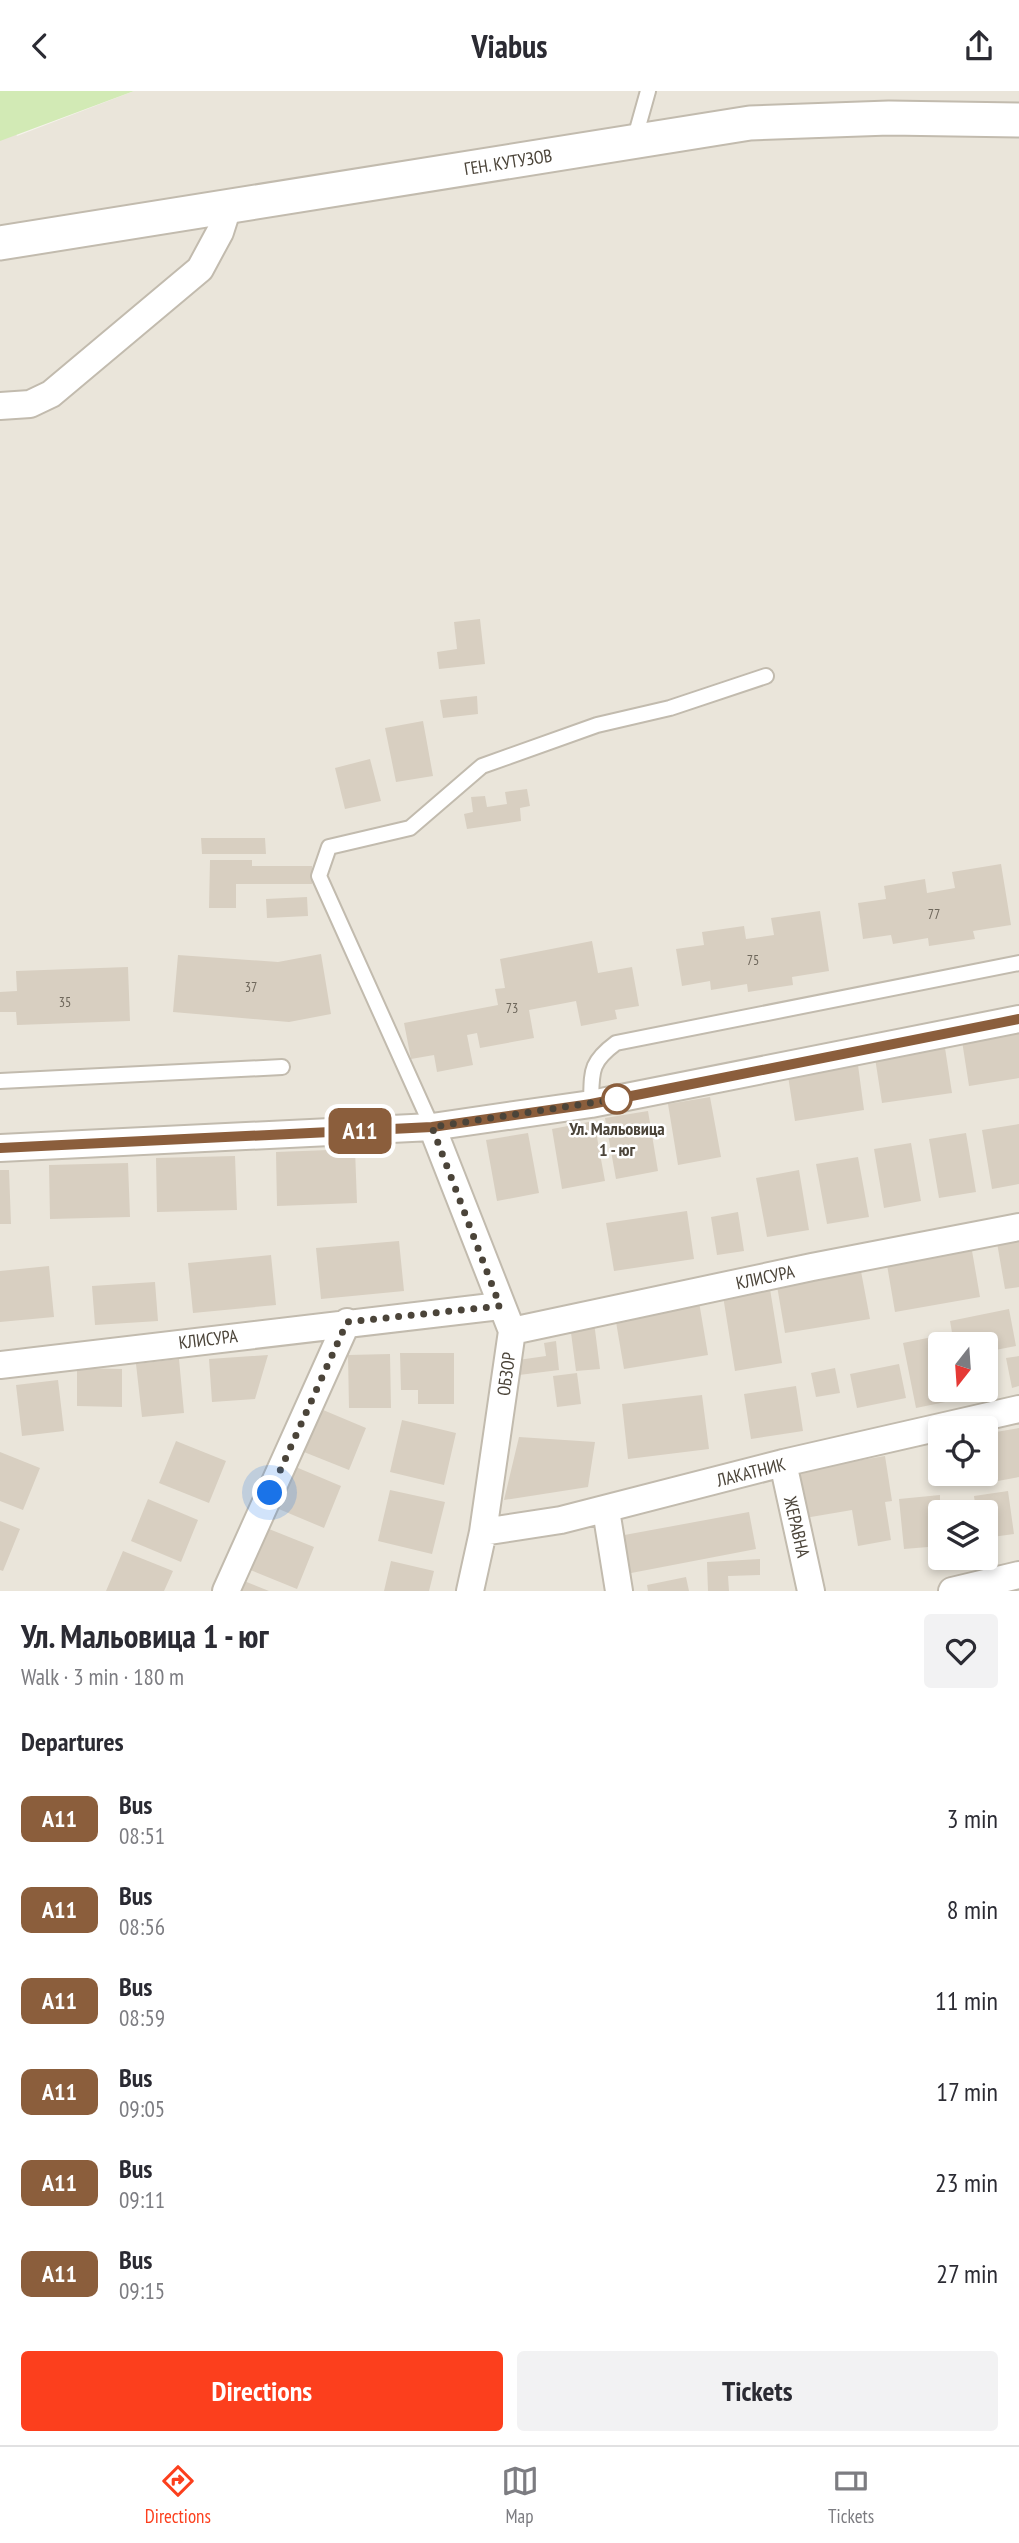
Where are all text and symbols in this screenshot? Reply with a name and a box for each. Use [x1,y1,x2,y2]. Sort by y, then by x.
text: Viabus [471,25,548,67]
icon: back [21,27,59,65]
icon: share [960,27,998,65]
street label: ГЕН. КУТУЗОВ [462,144,554,180]
house number: 77 [928,905,940,923]
house number: 75 [747,951,759,969]
house number: 37 [245,978,257,996]
house number: 35 [59,993,71,1011]
house number: 73 [506,999,518,1017]
marker: Ул. Мальовица 1 - юг [602,1084,632,1114]
line badge: А11 [320,1108,400,1154]
text: А11 [343,1115,377,1146]
place label: Ул. Мальовица 1 - юг [568,1117,665,1161]
street label: КЛИСУРА [734,1260,797,1294]
street label: КЛИСУРА [177,1324,239,1354]
north arrow [928,1332,998,1402]
map controls [928,1332,998,1570]
street label: ОБЗОР [492,1351,520,1397]
button: locate [928,1416,998,1486]
street label: ЛАКАТНИК [713,1452,788,1492]
your location [252,1475,287,1510]
street label: ЖЕРАВНА [779,1493,815,1560]
button: layers [928,1500,998,1570]
text: Ул. Мальовица 1 - юг [21,1614,269,1657]
button: heart [924,1614,998,1688]
text: Walk · 3 min · 180 m [21,1662,184,1691]
text: Departures [21,1725,124,1758]
text: Bus [119,1788,152,1821]
text: 3 min [947,1802,998,1835]
text: А11 [42,1803,77,1834]
text: 08:51 [119,1821,165,1850]
text: Bus [119,1879,152,1912]
text: 8 min [947,1893,998,1926]
text: А11 [42,1894,77,1925]
text: 08:56 [119,1912,165,1941]
text: Bus [119,1970,152,2003]
text: 11 min [935,1984,998,2017]
text: А11 [42,1985,77,2016]
text: 08:59 [119,2003,165,2032]
text: Bus [119,2061,152,2094]
text: 17 min [936,2075,998,2108]
text: А11 [42,2076,77,2107]
text: 09:05 [119,2094,165,2123]
text: Bus [119,2152,152,2185]
text: 23 min [935,2166,998,2199]
text: А11 [42,2167,77,2198]
text: 09:11 [119,2185,165,2214]
text: Bus [119,2243,152,2276]
text: 27 min [936,2257,998,2290]
text: А11 [42,2258,77,2289]
text: 09:15 [119,2276,165,2305]
button: Directions [21,2351,503,2431]
button: Tickets [517,2351,998,2431]
tab: Directions [145,2462,211,2528]
tab: Map [501,2462,539,2528]
tab: Tickets [828,2462,874,2528]

